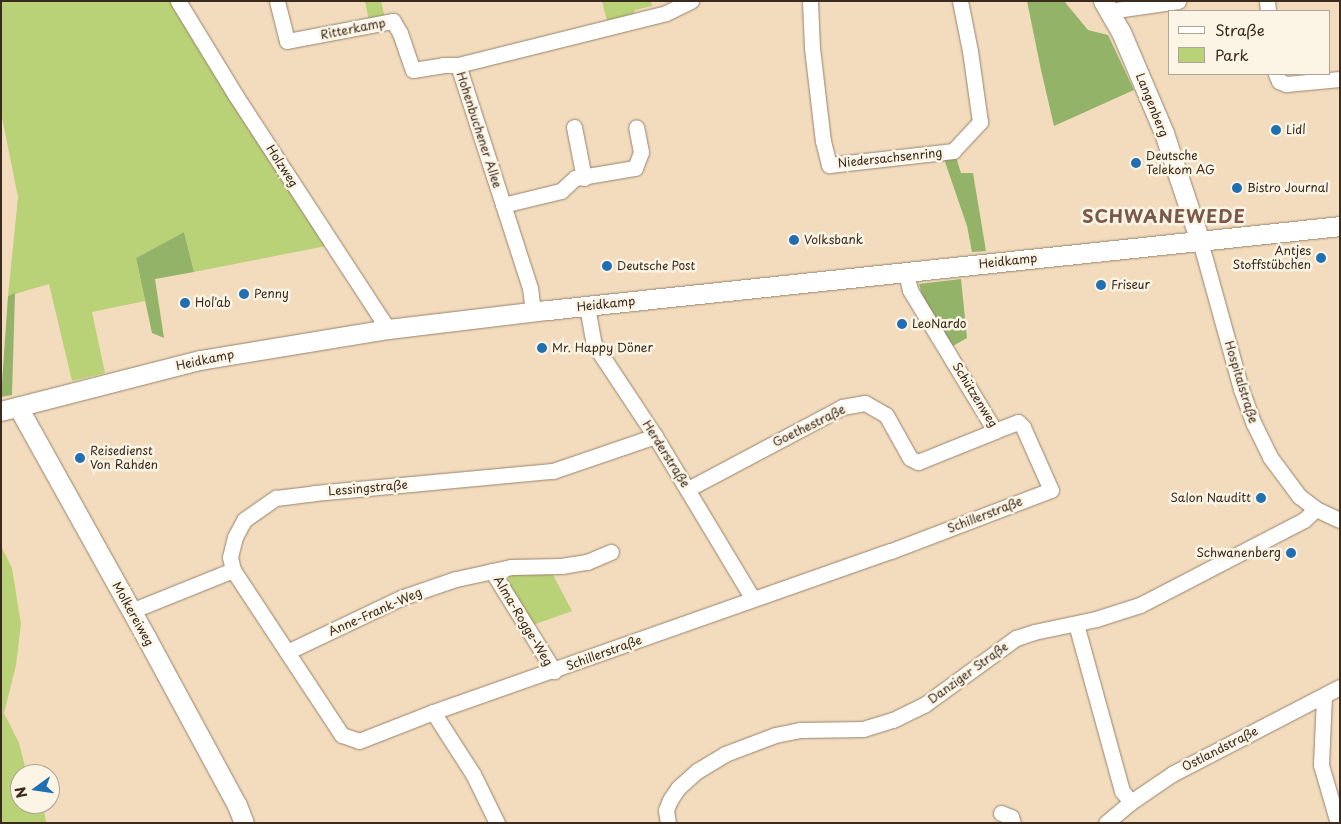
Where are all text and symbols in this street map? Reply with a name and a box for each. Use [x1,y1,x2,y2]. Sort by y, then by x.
legend [1168,10,1331,75]
street label: Ritterkamp [319,16,387,42]
text: Straße [1215,18,1265,41]
text: Park [1215,43,1249,66]
street label: Hohenbuchener Allee [453,69,505,191]
street label: Langenberg [1133,71,1171,139]
place label: Lidl [1286,123,1306,137]
marker: Lidl [1270,124,1282,136]
street label: Holzweg [263,142,301,190]
street label: Niedersachsenring [837,145,943,171]
place label: Deutsche Telekom AG [1146,149,1216,177]
marker: Deutsche Telekom AG [1130,157,1142,169]
place label: Bistro Journal [1247,181,1329,195]
marker: Bistro Journal [1231,182,1243,194]
district label: SCHWANEWEDE [1080,205,1248,227]
place label: Volksbank [804,233,863,247]
marker: Volksbank [788,234,800,246]
place label: Antjes Stoffstübchen [1232,244,1311,272]
street label: Heidkamp [978,251,1038,271]
marker: Antjes Stoffstübchen [1315,252,1327,264]
place label: Deutsche Post [617,259,696,273]
marker: Deutsche Post [601,260,613,272]
place label: Friseur [1111,278,1150,292]
marker: Friseur [1095,279,1107,291]
place label: Penny [254,287,289,301]
marker: Penny [238,288,250,300]
street label: Heidkamp [576,294,636,314]
place label: Hol'ab [195,296,231,310]
marker: Hol'ab [179,297,191,309]
place label: LeoNardo [912,317,966,331]
marker: LeoNardo [896,318,908,330]
street label: Hospitalstraße [1222,339,1260,425]
place label: Mr. Happy Döner [552,341,653,355]
marker: Mr. Happy Döner [536,342,548,354]
street label: Heidkamp [175,347,235,373]
street label: Schützenweg [949,360,1001,430]
street label: Goethestraße [770,402,848,450]
street label: Herderstraße [640,418,692,490]
place label: Reisedienst Von Rahden [90,444,158,472]
marker: Reisedienst Von Rahden [74,452,86,464]
street label: Lessingstraße [328,477,408,499]
place label: Salon Nauditt [1170,491,1251,505]
marker: Salon Nauditt [1255,492,1267,504]
street label: Schillerstraße [945,494,1025,536]
place label: Schwanenberg [1196,546,1281,560]
marker: Schwanenberg [1285,547,1297,559]
street label: Alma-Rogge-Weg [491,574,555,668]
street label: Molkereiweg [109,579,157,649]
street label: Anne-Frank-Weg [326,585,424,639]
street label: Schillerstraße [564,633,644,673]
street label: Danziger Straße [925,639,1011,707]
street label: Ostlandstraße [1180,724,1260,774]
north arrow [10,764,60,814]
text: N [9,785,32,800]

